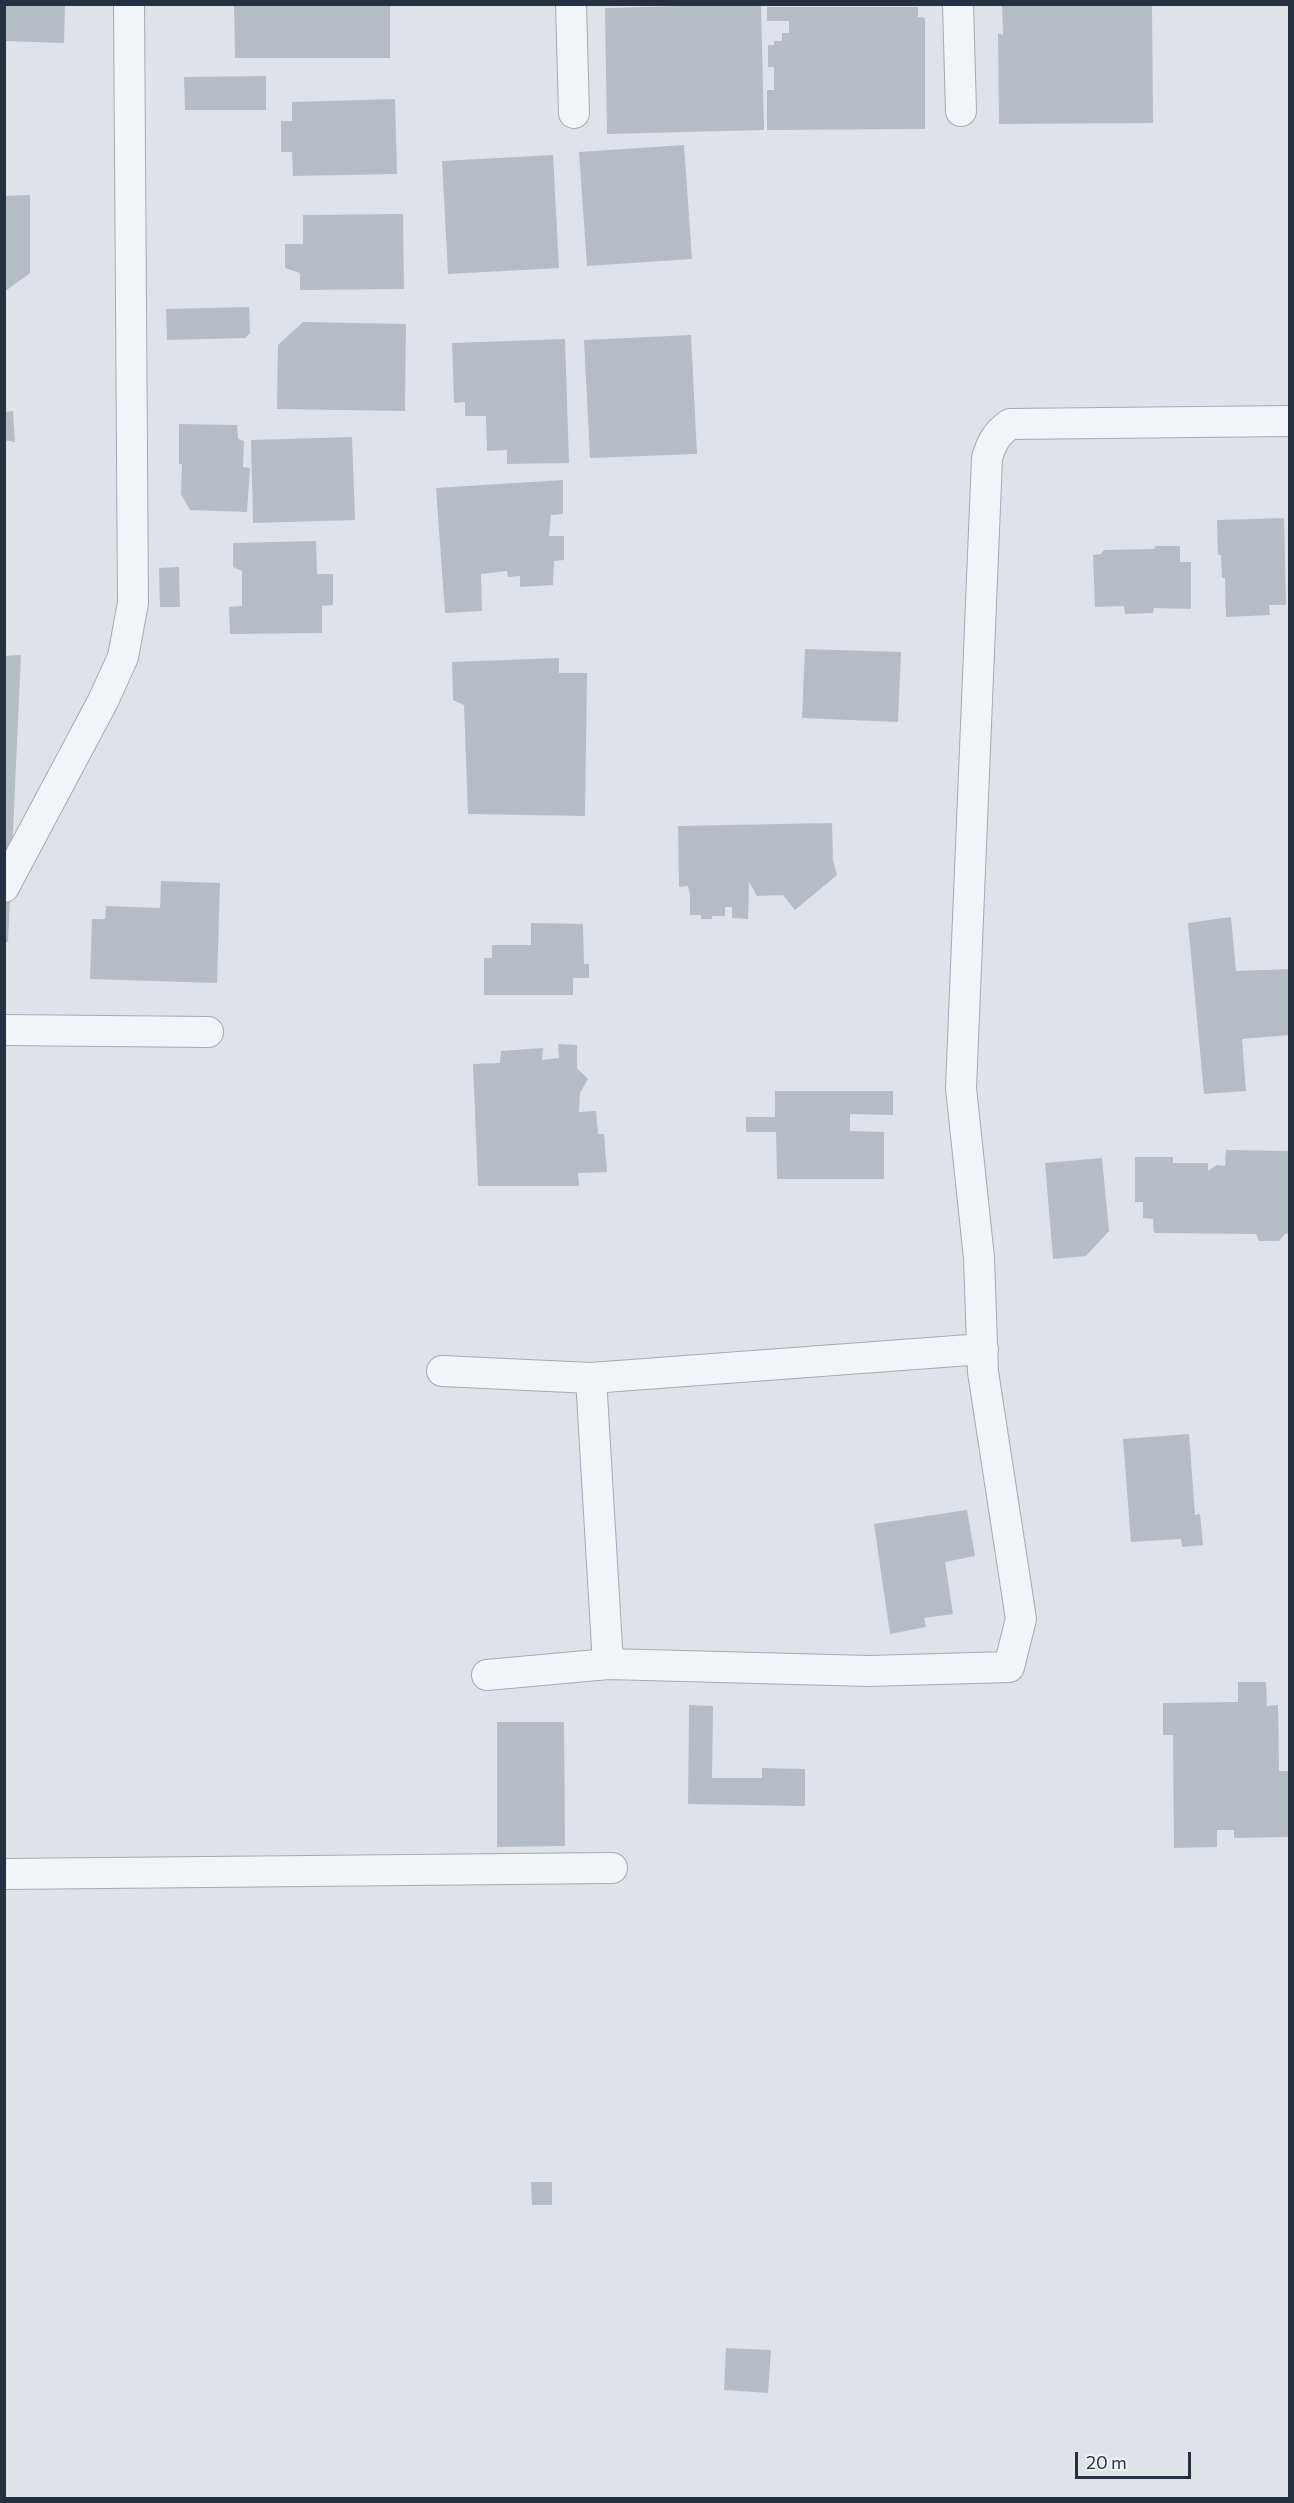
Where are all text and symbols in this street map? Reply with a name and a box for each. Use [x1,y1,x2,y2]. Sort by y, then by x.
scale bar [1078,2440,1194,2478]
text: 20 m [1086,2451,1127,2473]

